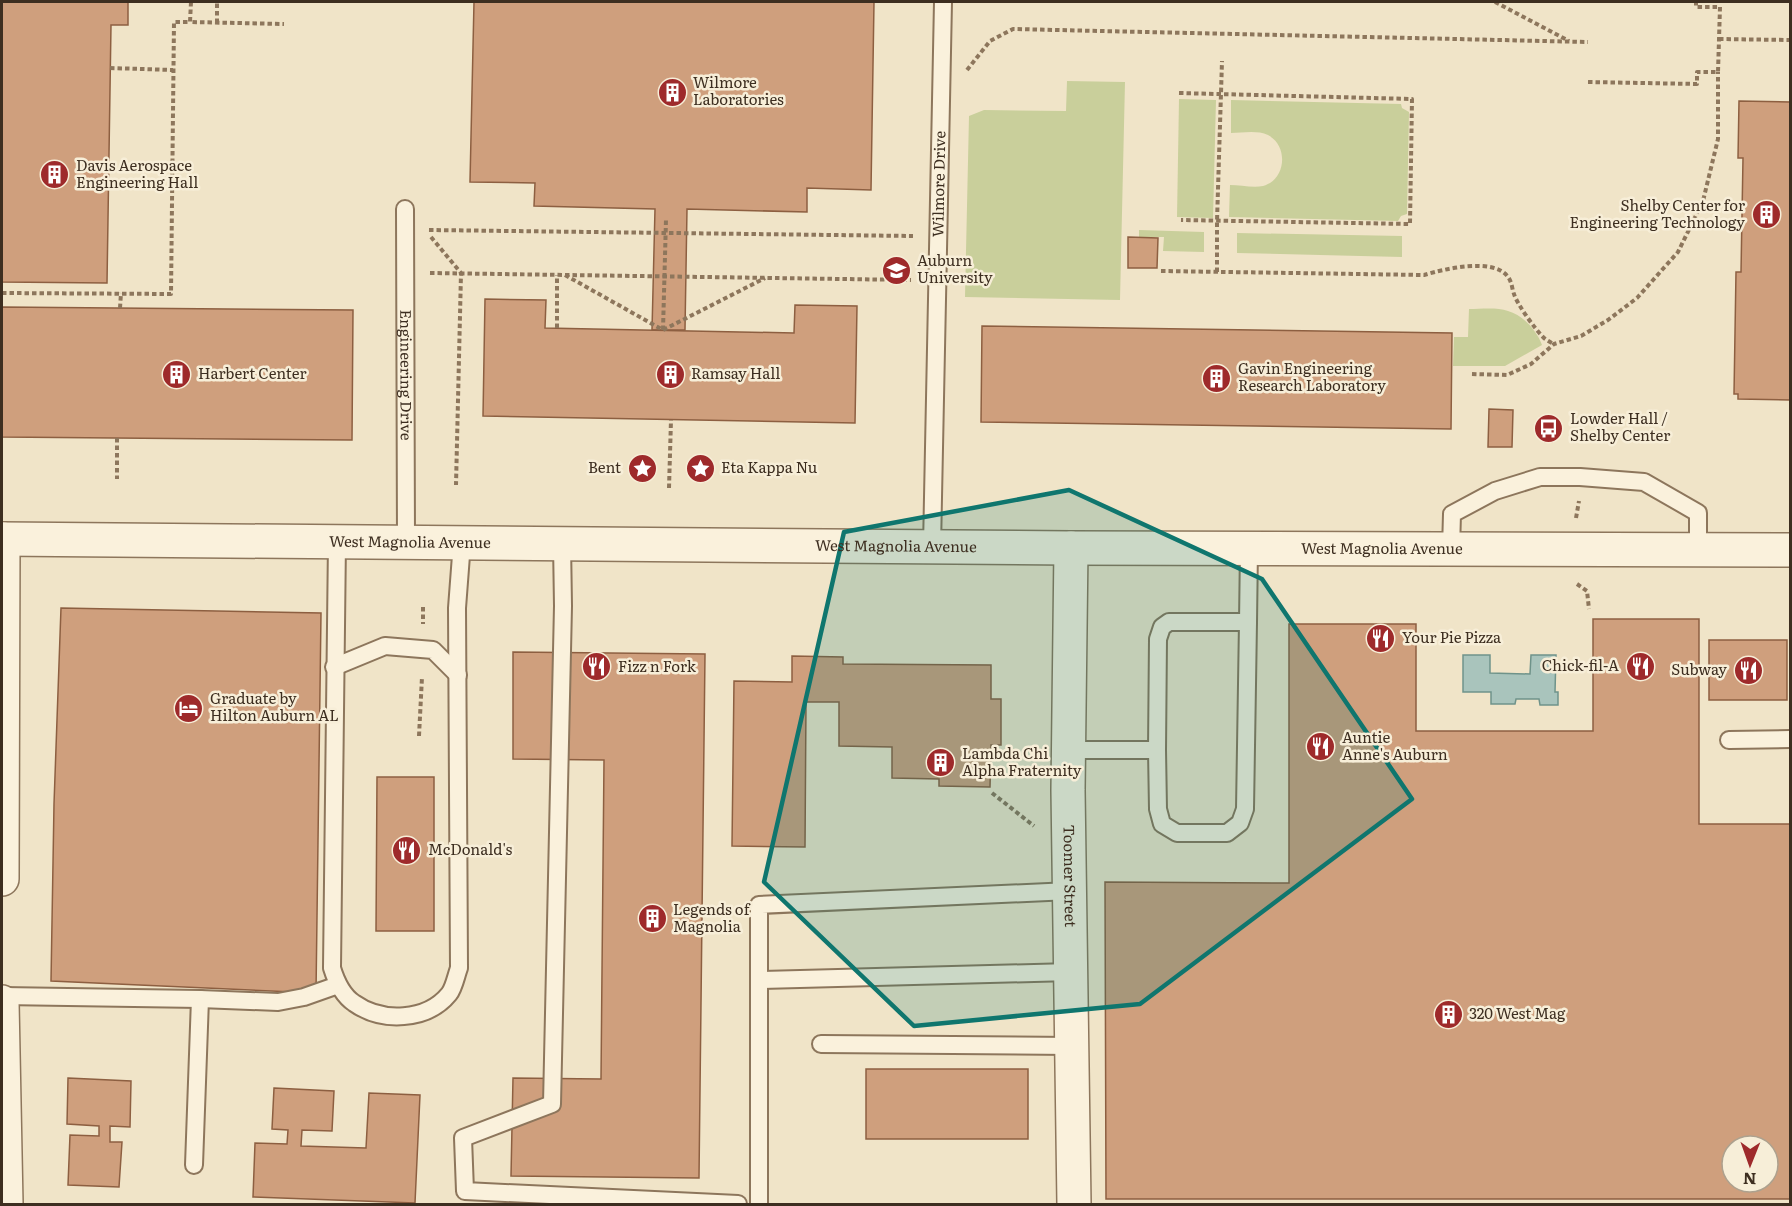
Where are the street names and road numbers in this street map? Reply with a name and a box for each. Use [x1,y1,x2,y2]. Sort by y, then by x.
street label: Wilmore Drive [925,130,950,237]
street label: Engineering Drive [395,309,419,441]
street label: West Magnolia Avenue [329,529,491,553]
street label: West Magnolia Avenue [815,533,977,557]
street label: West Magnolia Avenue [1301,536,1463,559]
street label: Toomer Street [1059,824,1083,927]

